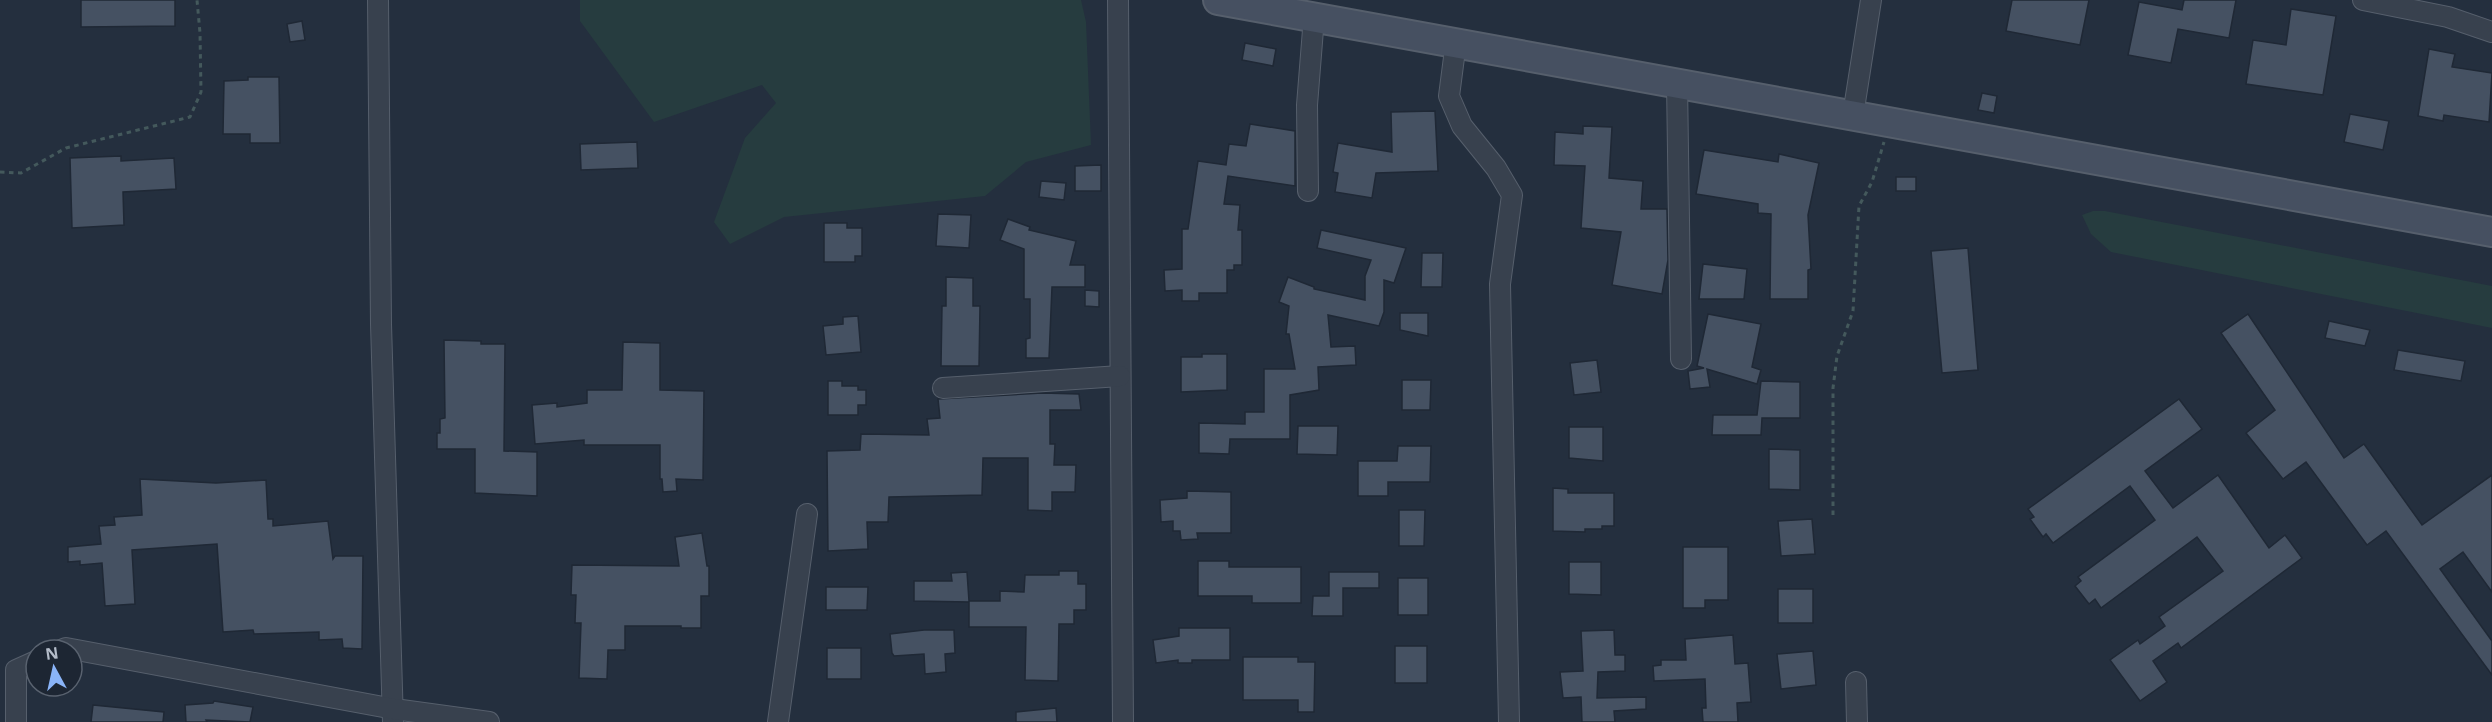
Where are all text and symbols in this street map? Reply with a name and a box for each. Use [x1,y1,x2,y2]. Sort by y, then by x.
north arrow [24,638,84,698]
text: N [44,641,60,665]

